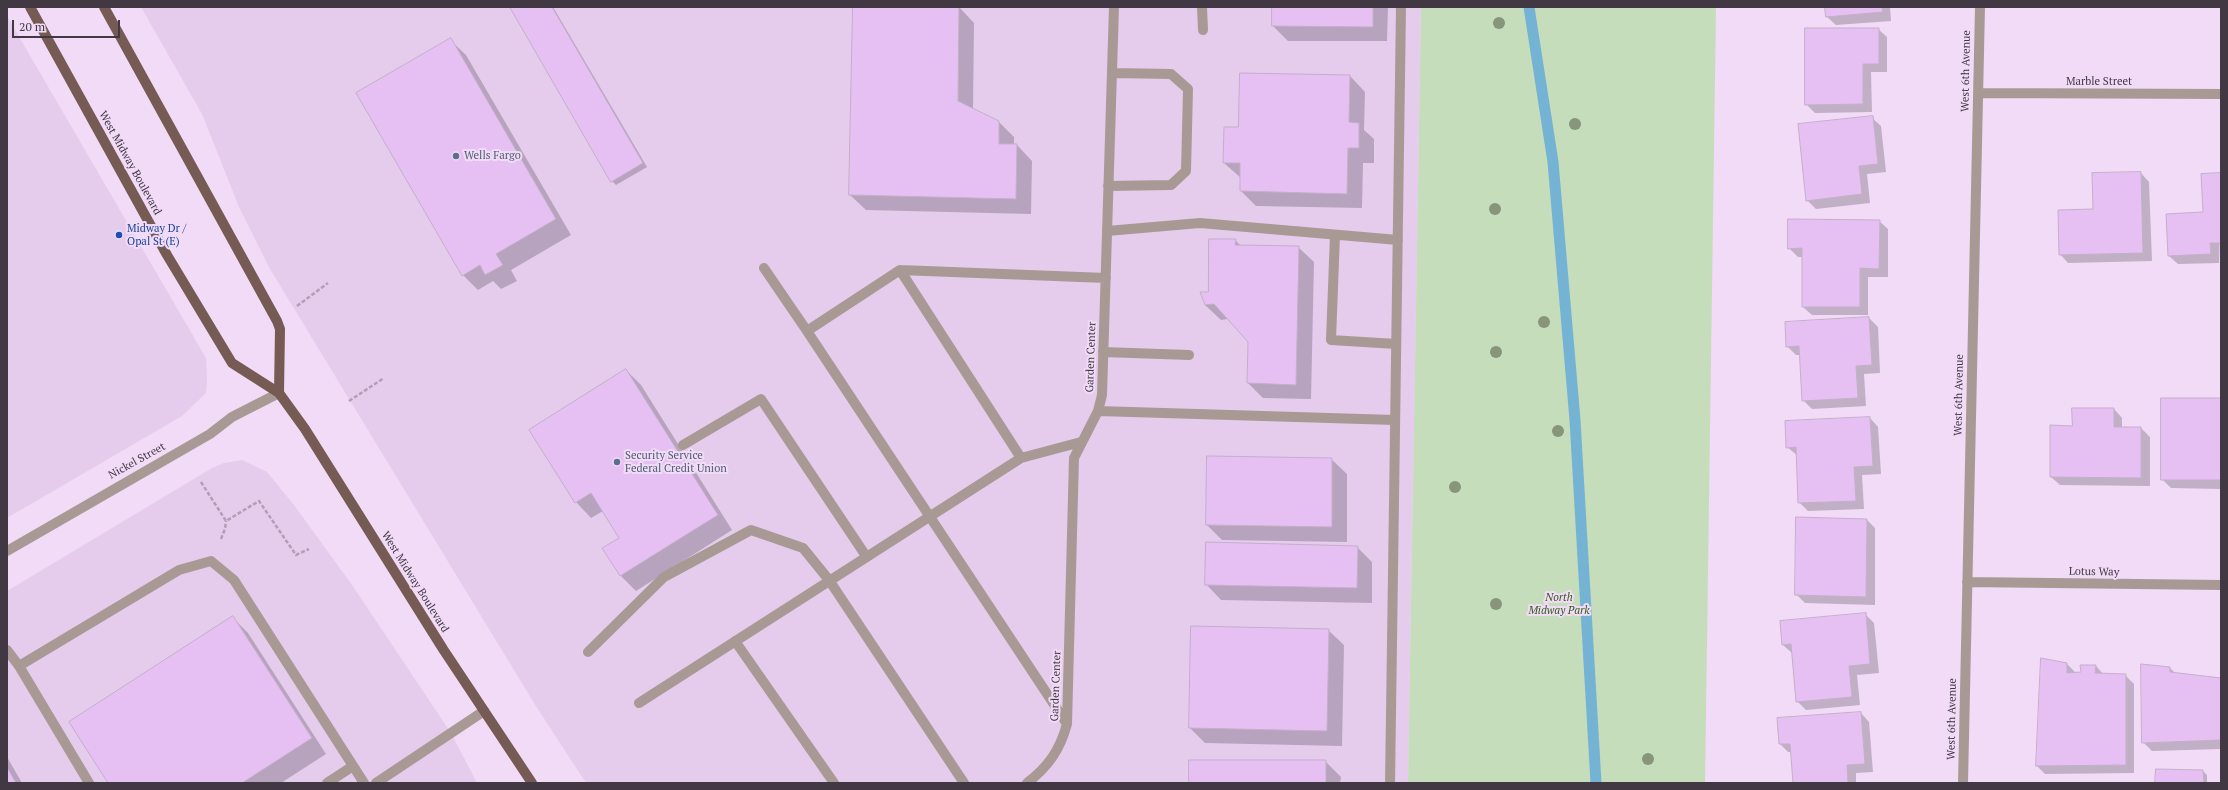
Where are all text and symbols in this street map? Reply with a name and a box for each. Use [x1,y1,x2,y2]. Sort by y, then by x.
scale bar [14,12,122,38]
text: 20 m [19,19,45,34]
street label: West 6th Avenue [1959,30,1973,112]
street label: Marble Street [2066,75,2132,89]
street label: West Midway Boulevard [96,109,164,217]
place label: Wells Fargo [464,149,521,163]
marker: Wells Fargo [451,151,461,161]
place label: Midway Dr / Opal St (E) [127,222,186,248]
marker: Midway Dr / Opal St (E) [114,230,124,240]
street label: Garden Center [1083,321,1099,393]
street label: West 6th Avenue [1952,354,1966,436]
street label: Nickel Street [106,440,168,482]
place label: Security Service Federal Credit Union [625,449,727,475]
marker: Security Service Federal Credit Union [612,457,622,467]
street label: West Midway Boulevard [379,529,451,635]
street label: Lotus Way [2069,565,2119,579]
park label: North Midway Park [1528,591,1590,617]
street label: Garden Center [1048,650,1064,722]
street label: West 6th Avenue [1945,678,1959,760]

